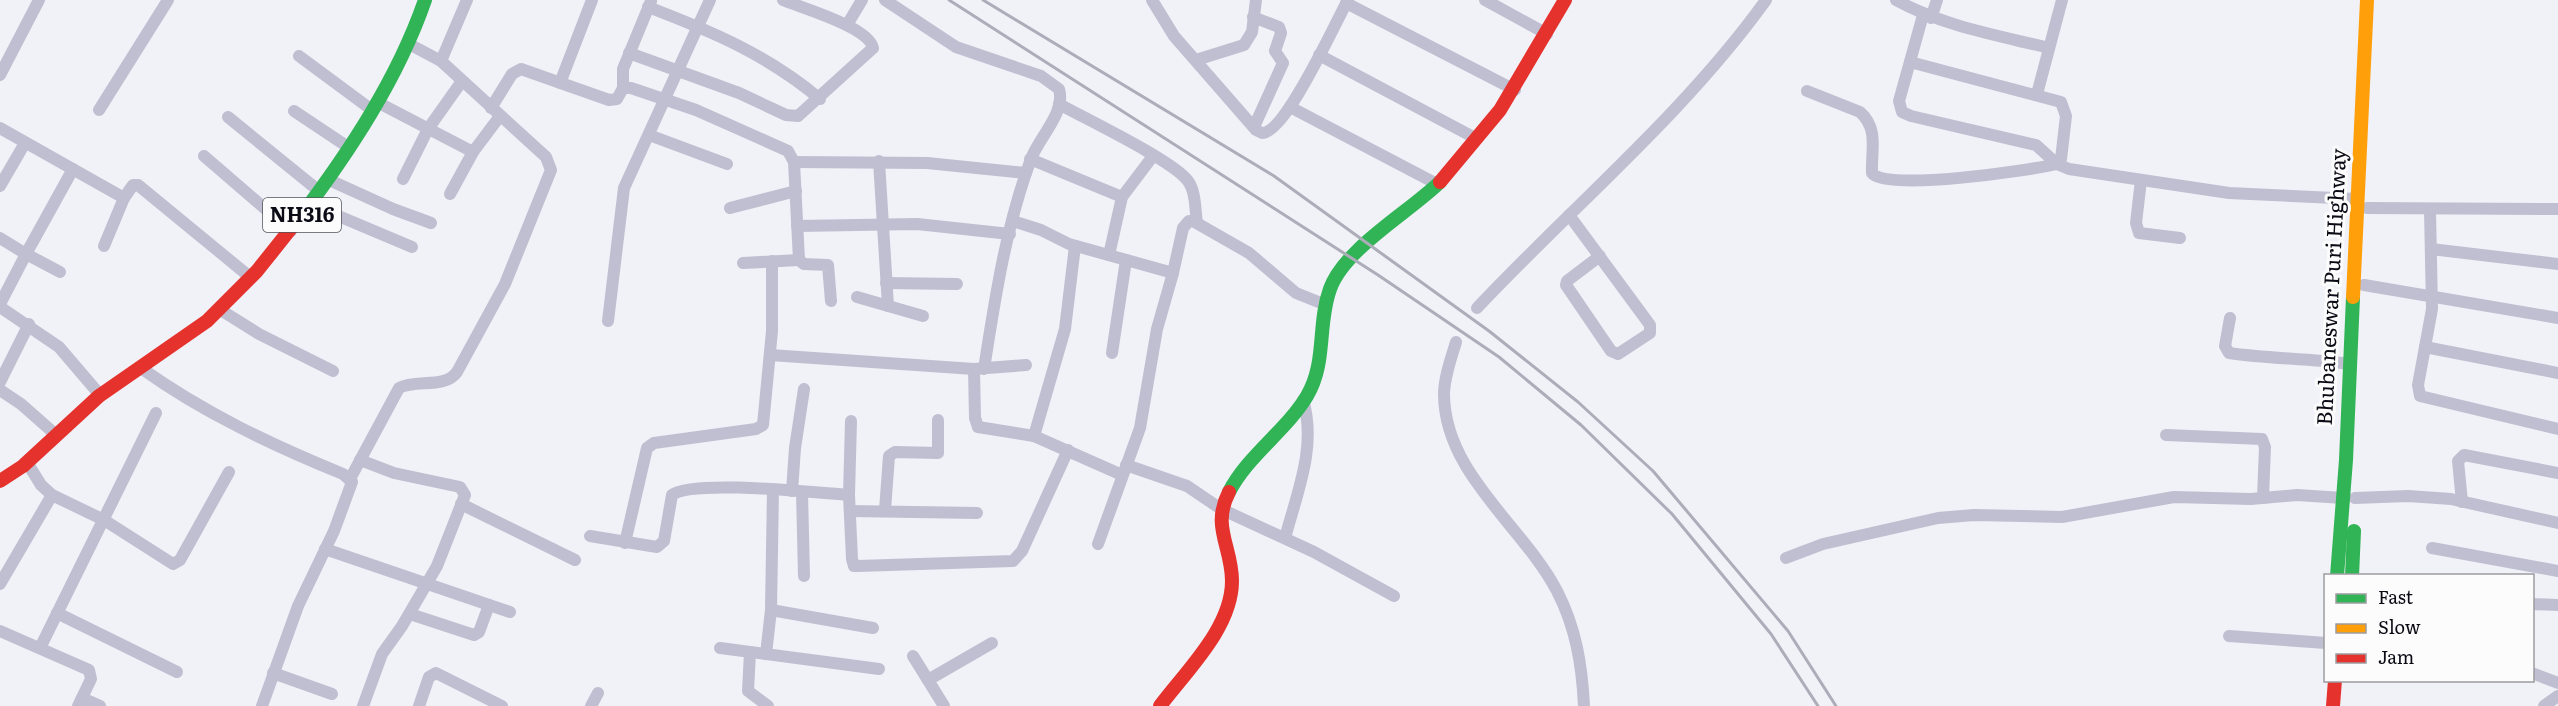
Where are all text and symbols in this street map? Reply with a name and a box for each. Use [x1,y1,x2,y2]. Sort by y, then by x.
street label: Bhubaneswar Puri Highway [2307,147,2352,426]
road number: NH316 [263,198,341,232]
legend [2324,574,2534,682]
text: Fast [2378,583,2414,610]
text: Slow [2378,613,2421,640]
text: Jam [2378,643,2414,670]

